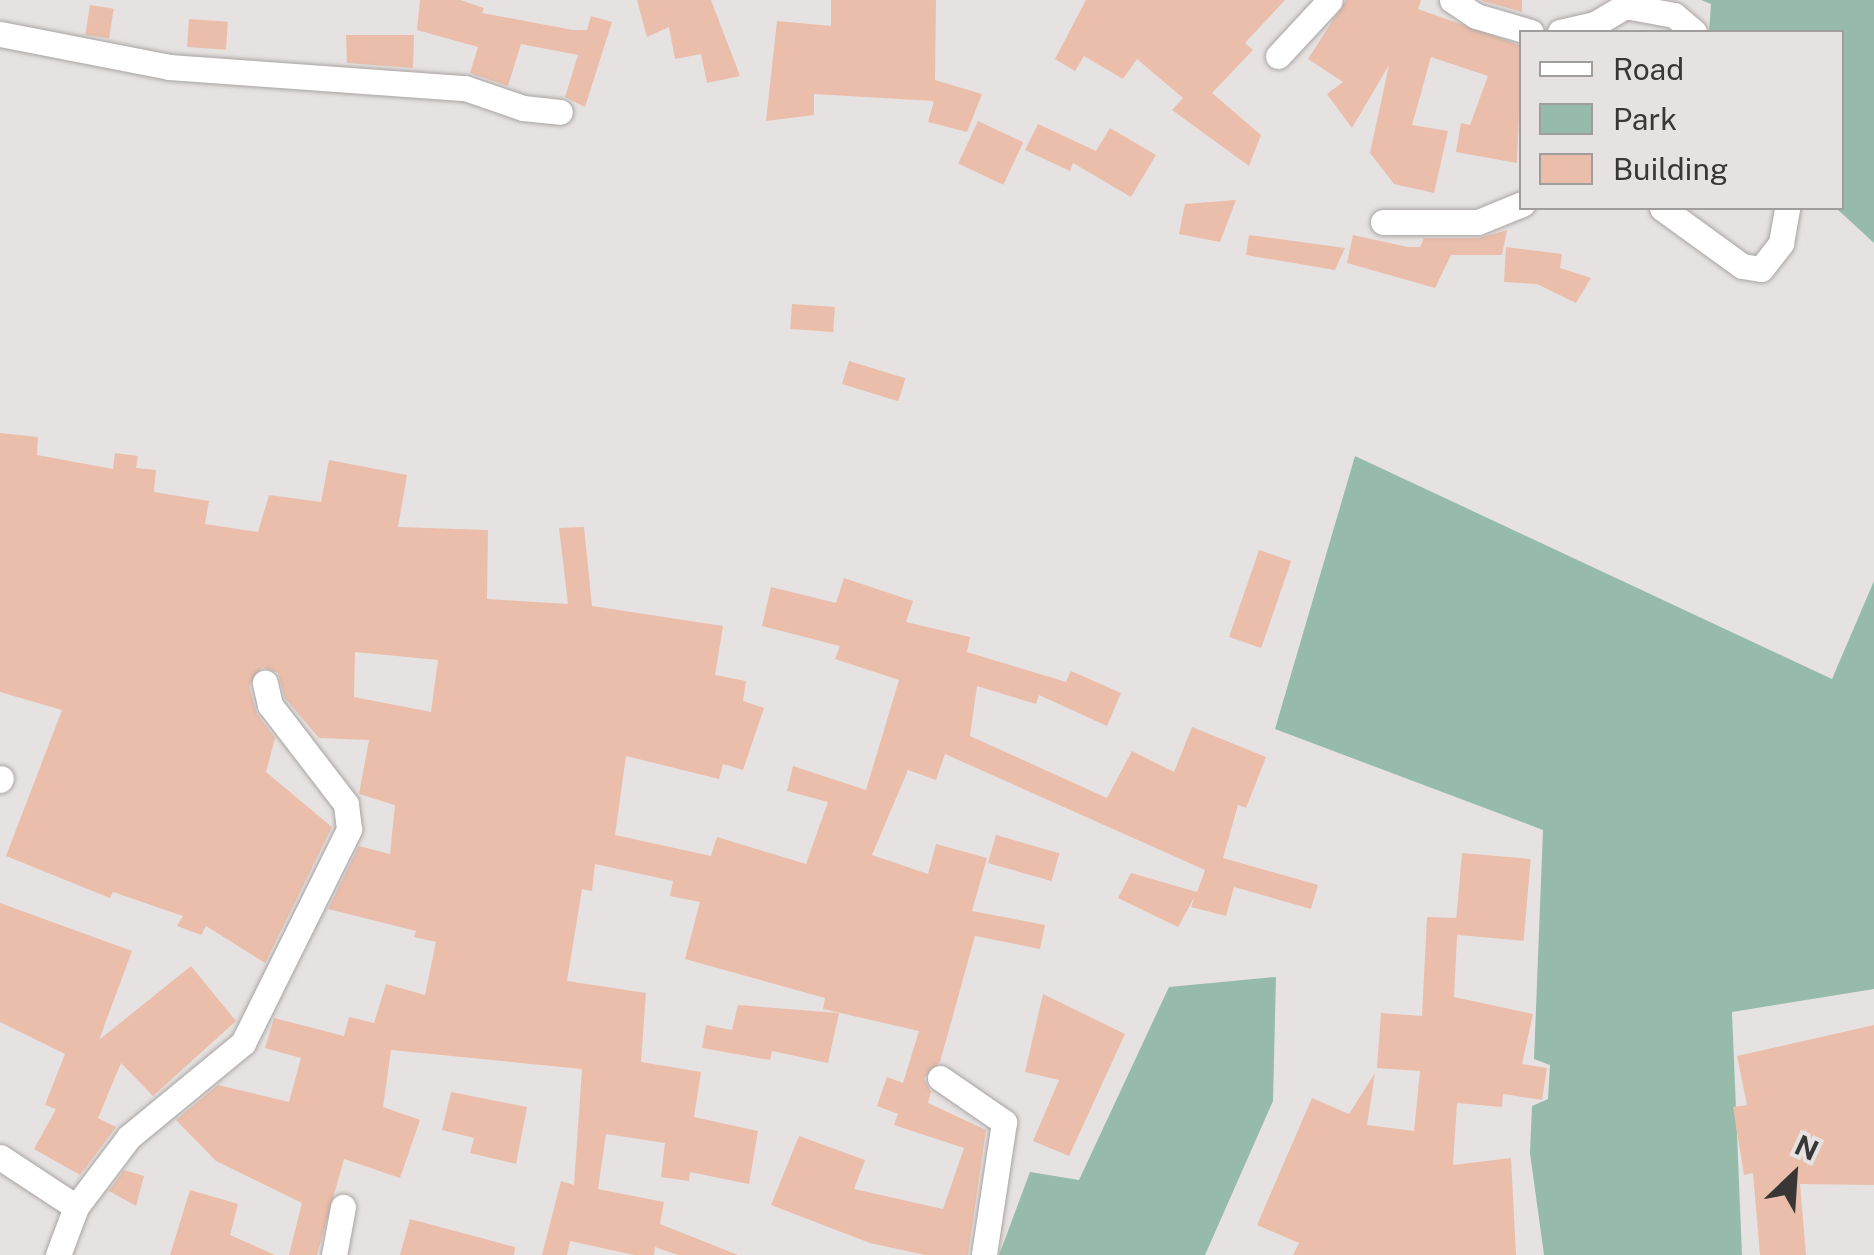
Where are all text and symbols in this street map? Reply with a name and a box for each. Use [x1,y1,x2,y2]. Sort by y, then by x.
legend [1519,30,1844,210]
text: Road [1613,51,1684,87]
text: Park [1613,101,1677,137]
text: Building [1613,151,1728,187]
north arrow [1744,1125,1844,1225]
text: N [1790,1128,1824,1167]

